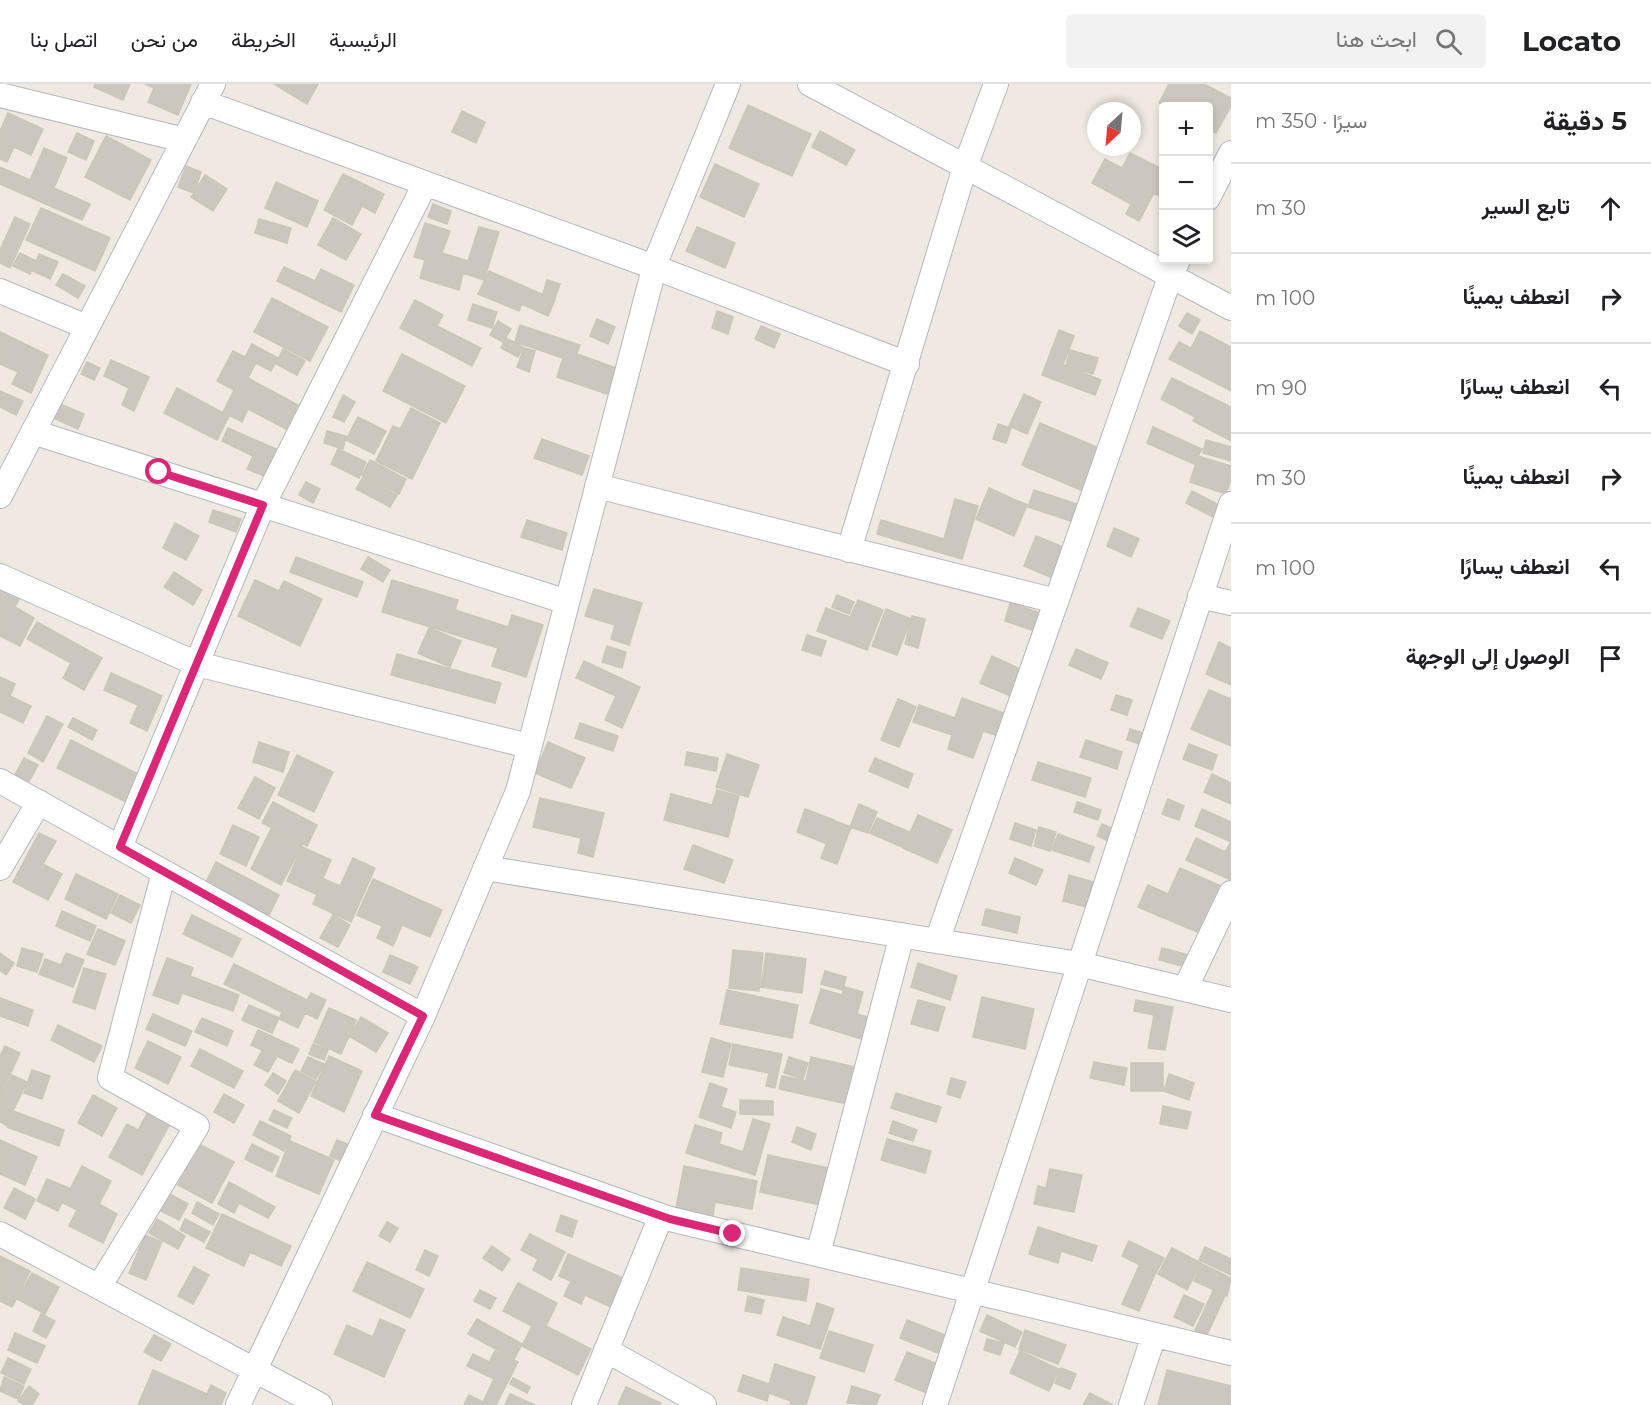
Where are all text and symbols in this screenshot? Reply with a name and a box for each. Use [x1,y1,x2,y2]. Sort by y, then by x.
search box [1066,14,1486,68]
text: Locato [1522,24,1621,58]
icon: search [1432,25,1465,58]
text: ابحث هنا [1336,26,1417,53]
text: اتصل بنا [30,27,98,52]
text: من نحن [131,27,198,52]
text: الخريطة [231,27,296,52]
text: الرئيسية [329,27,397,52]
north arrow [1087,102,1141,156]
map controls [1159,102,1213,264]
button: + [1159,102,1213,156]
text: 5 دقيقة [1543,105,1627,137]
text: سيرًا · 350 m [1255,109,1367,133]
button: − [1159,156,1213,210]
icon: ahead [1594,192,1627,225]
text: تابع السير [1482,193,1570,220]
text: 30 m [1255,196,1306,220]
button: layers [1159,210,1213,264]
icon: right [1594,282,1627,315]
text: انعطف يمينًا [1462,283,1570,310]
text: 100 m [1255,286,1315,310]
icon: left [1594,372,1627,405]
text: انعطف يسارًا [1460,373,1570,400]
text: 90 m [1255,376,1307,400]
route start [145,458,171,484]
icon: right [1594,462,1627,495]
text: انعطف يمينًا [1462,463,1570,490]
text: 30 m [1255,466,1306,490]
icon: left [1594,552,1627,585]
text: انعطف يسارًا [1460,553,1570,580]
text: 100 m [1255,556,1315,580]
icon: arrive [1594,642,1627,675]
text: الوصول إلى الوجهة [1405,643,1570,670]
route end [719,1220,745,1246]

